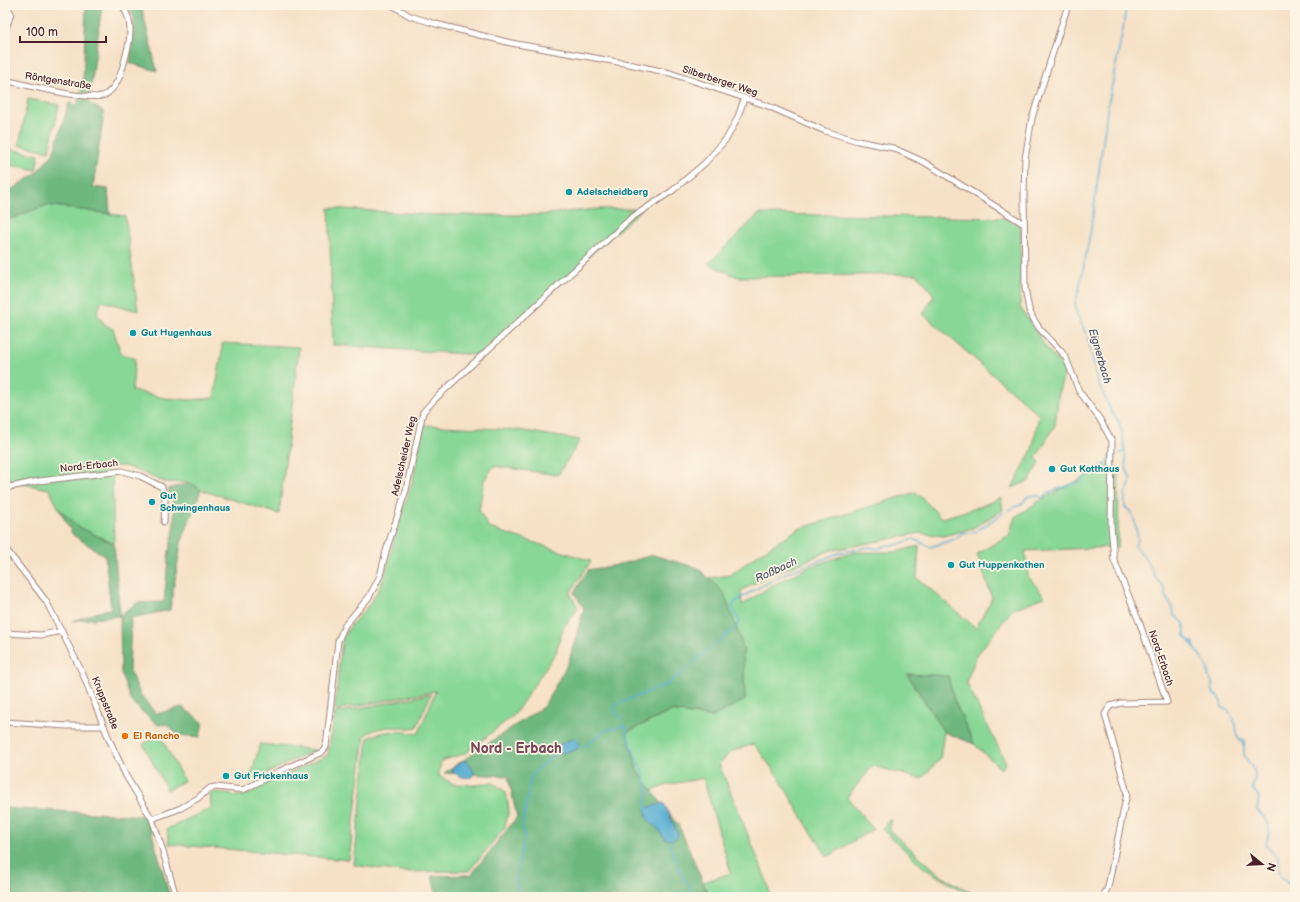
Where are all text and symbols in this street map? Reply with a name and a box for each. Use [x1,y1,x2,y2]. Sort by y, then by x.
scale bar [20,18,106,44]
text: 100 m [26,25,58,40]
street label: Silberberger Weg [681,63,759,99]
street label: Röntgenstraße [24,70,92,92]
place label: Adelscheidberg [576,186,648,198]
marker: Adelscheidberg [564,187,574,197]
place label: Gut Hugenhaus [141,327,212,339]
water label: Eignerbach [1086,327,1114,385]
marker: Gut Hugenhaus [128,328,138,338]
street label: Adelscheider Weg [389,415,419,497]
street label: Nord-Erbach [59,457,119,475]
place label: Gut Kotthaus [1060,463,1120,475]
marker: Gut Kotthaus [1047,464,1057,474]
place label: Gut Schwingenhaus [160,490,230,514]
marker: Gut Schwingenhaus [147,497,157,507]
water label: Roßbach [753,555,799,585]
place label: Gut Huppenkothen [959,559,1045,571]
marker: Gut Huppenkothen [946,560,956,570]
street label: Nord-Erbach [1146,628,1176,688]
street label: Kruppstraße [89,675,121,731]
place label: El Rancho [133,730,180,742]
marker: El Rancho [120,731,130,741]
district label: Nord - Erbach [470,740,562,757]
place label: Gut Frickenhaus [234,770,309,782]
marker: Gut Frickenhaus [221,771,231,781]
north arrow [1242,844,1282,884]
text: N [1264,861,1278,873]

